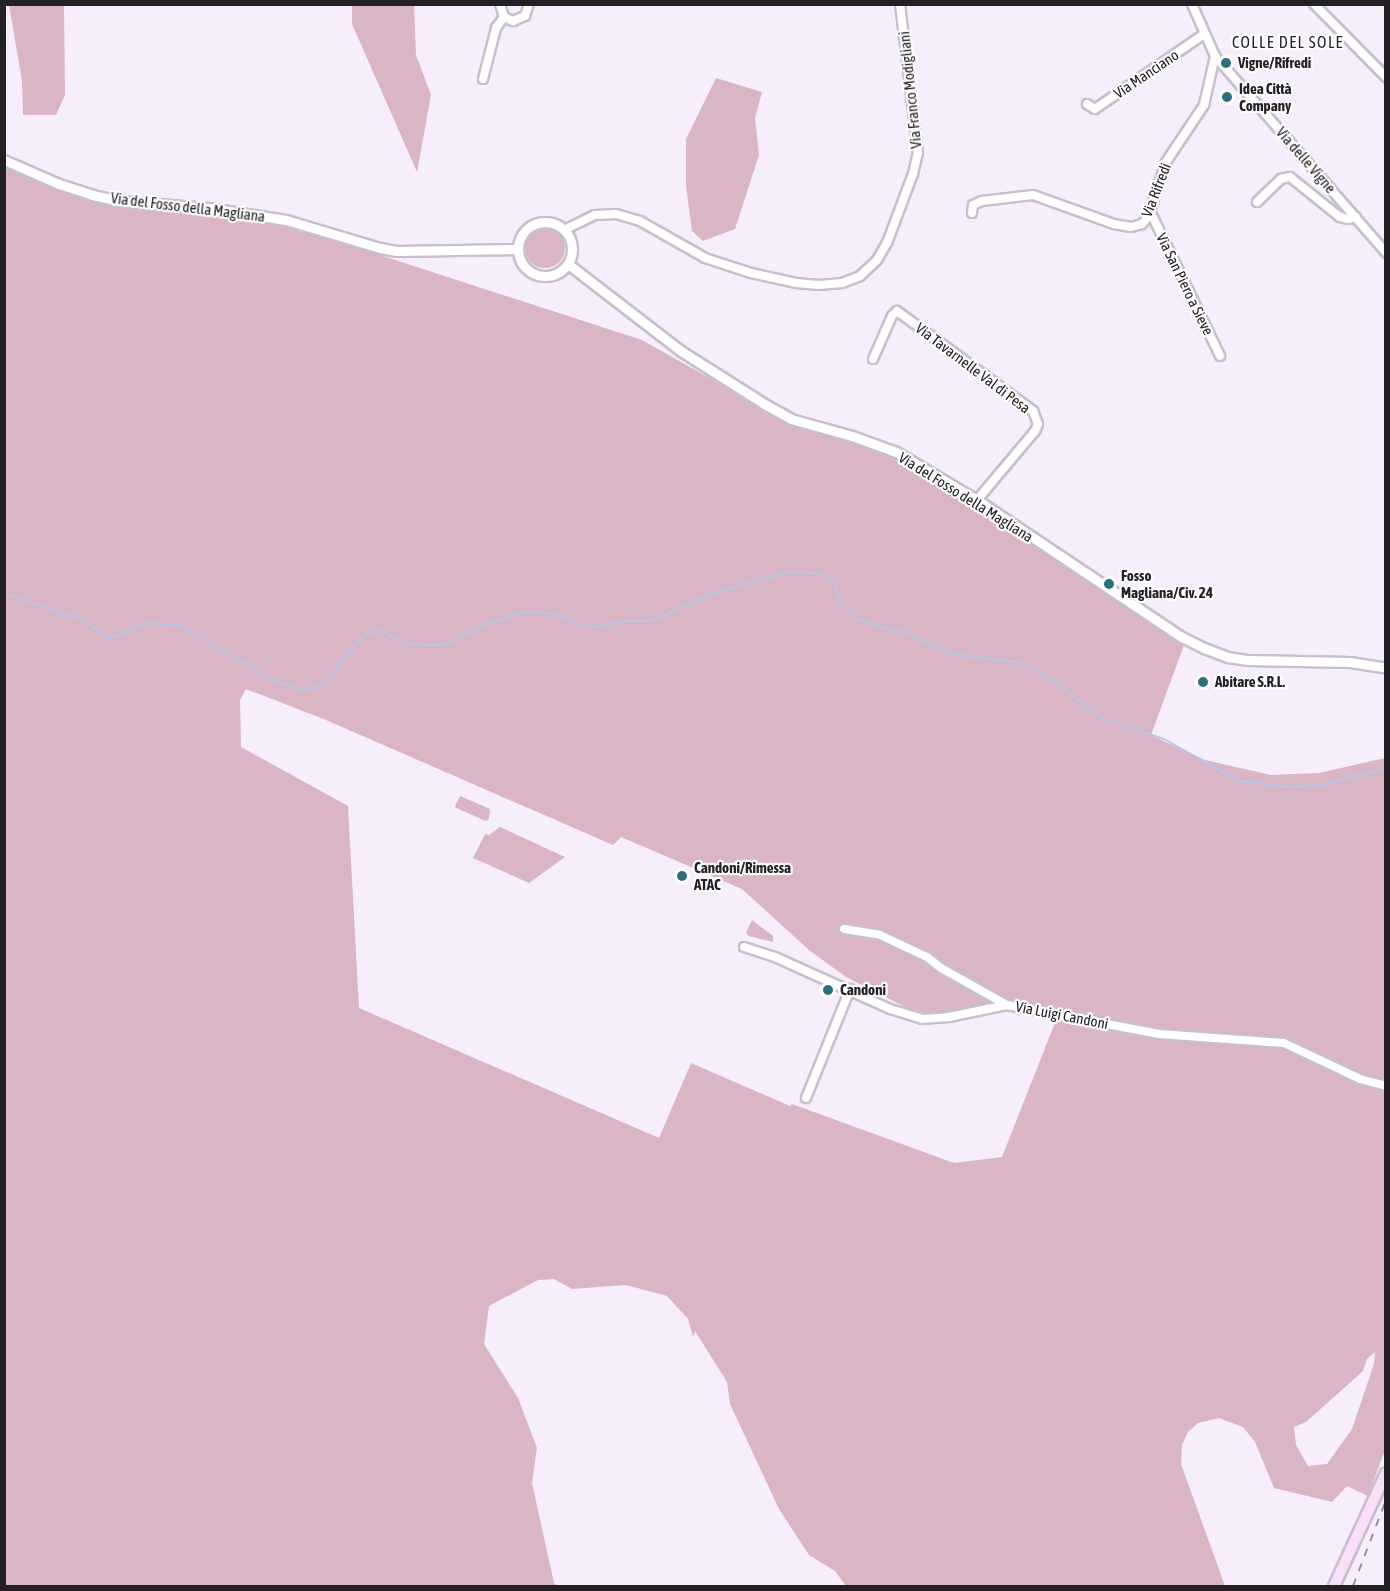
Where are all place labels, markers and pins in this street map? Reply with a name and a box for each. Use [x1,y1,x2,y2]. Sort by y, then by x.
place label: Vigne/Rifredi [1238,54,1311,72]
marker: Vigne/Rifredi [1219,56,1233,70]
place label: Idea Città Company [1239,79,1292,114]
marker: Idea Città Company [1220,90,1234,104]
place label: Fosso Magliana/Civ. 24 [1121,566,1213,601]
marker: Fosso Magliana/Civ. 24 [1102,577,1116,591]
place label: Abitare S.R.L. [1215,673,1285,691]
marker: Abitare S.R.L. [1196,675,1210,689]
place label: Candoni/Rimessa ATAC [694,858,791,893]
marker: Candoni/Rimessa ATAC [675,869,689,883]
place label: Candoni [840,981,886,999]
marker: Candoni [821,983,835,997]

